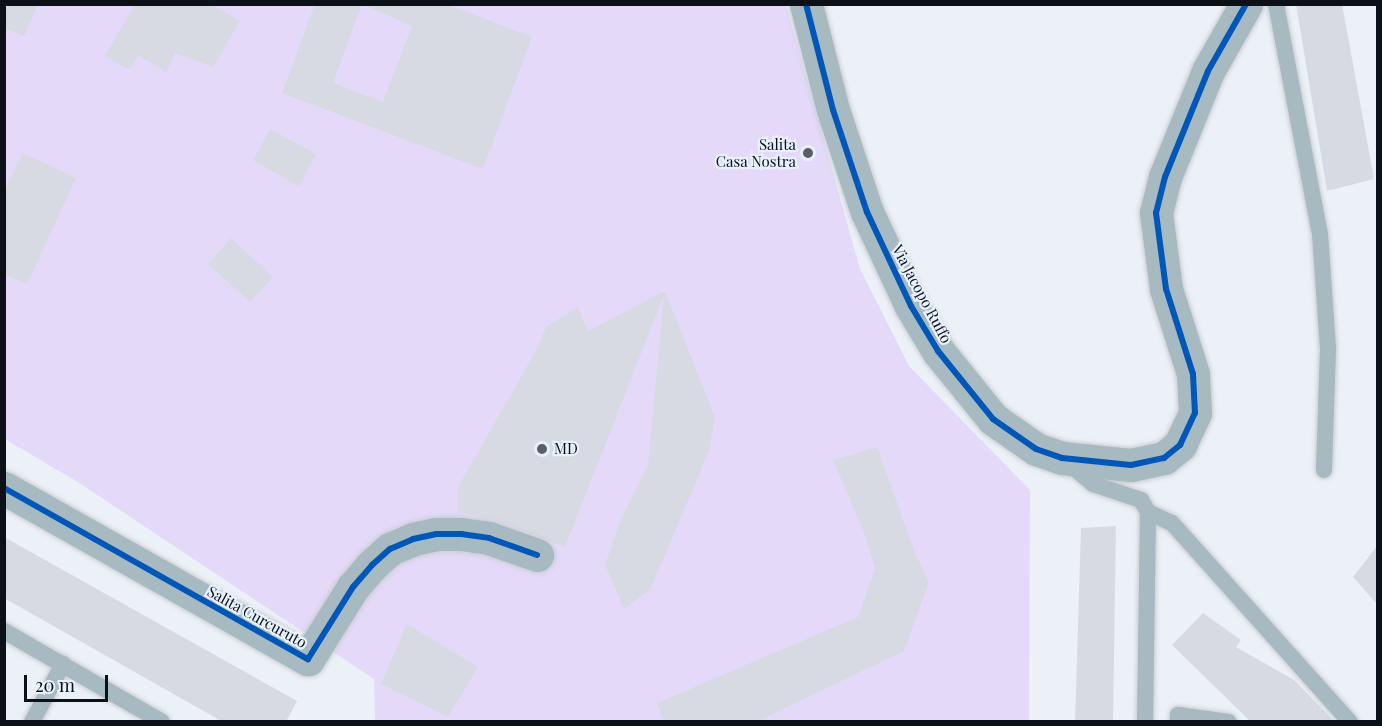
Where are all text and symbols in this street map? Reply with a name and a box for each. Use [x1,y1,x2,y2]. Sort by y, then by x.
place label: Salita Casa Nostra [716,135,796,170]
marker: Salita Casa Nostra [801,146,815,160]
street label: Via Jacopo Ruffo [888,242,956,346]
place label: MD [554,440,578,458]
marker: MD [535,442,549,456]
street label: Salita Curcuruto [204,582,310,652]
scale bar [27,663,111,701]
text: 20 m [35,673,75,697]

